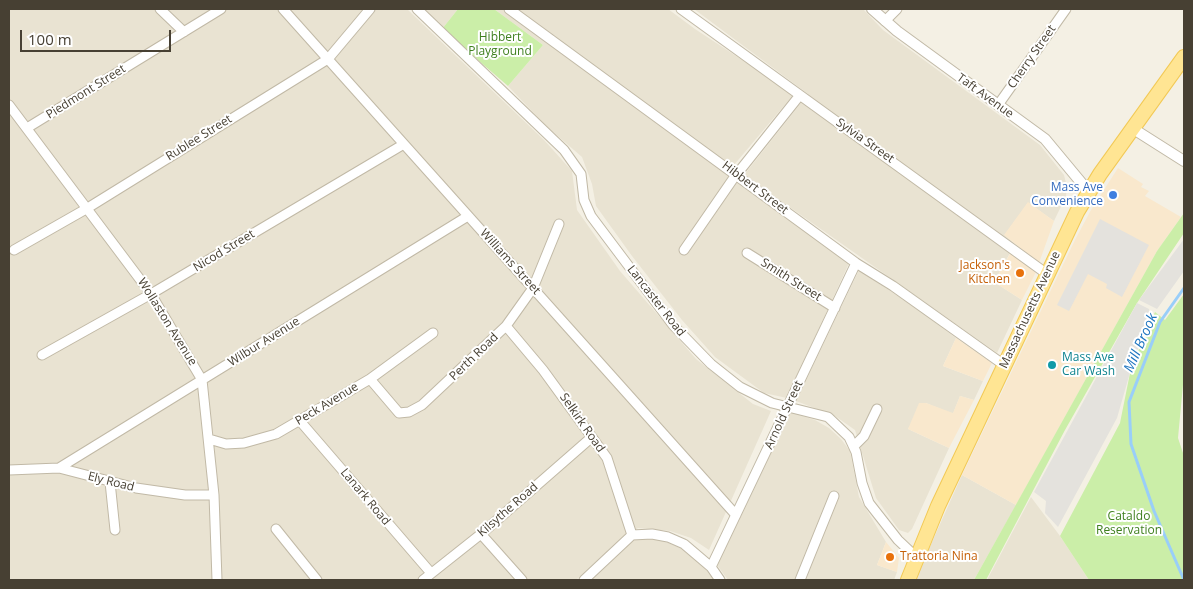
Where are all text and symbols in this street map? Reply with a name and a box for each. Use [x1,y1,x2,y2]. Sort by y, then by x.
scale bar [22,20,174,52]
street label: Cherry Street [1005,23,1059,91]
text: 100 m [28,29,72,49]
park label: Hibbert Playground [468,31,532,59]
street label: Piedmont Street [44,62,128,122]
street label: Taft Avenue [954,71,1016,121]
street label: Rublee Street [163,112,235,164]
street label: Sylvia Street [833,116,897,166]
street label: Hibbert Street [719,158,791,218]
place label: Mass Ave Convenience [1031,181,1103,209]
marker: Mass Ave Convenience [1107,189,1119,201]
street label: Williams Street [477,226,543,298]
street label: Nicod Street [191,227,257,275]
street label: Massachusetts Avenue [996,249,1064,371]
street label: Smith Street [758,256,824,304]
place label: Jackson's Kitchen [959,259,1010,287]
street label: Lancaster Road [624,263,688,339]
marker: Jackson's Kitchen [1014,267,1026,279]
street label: Wollaston Avenue [134,276,200,368]
water label: Mill Brook [1121,311,1161,375]
street label: Wilbur Avenue [226,314,302,370]
street label: Perth Road [447,330,501,384]
place label: Mass Ave Car Wash [1062,351,1115,379]
marker: Mass Ave Car Wash [1046,359,1058,371]
street label: Arnold Street [762,378,806,452]
street label: Peck Avenue [293,380,361,428]
street label: Selkirk Road [556,391,608,455]
street label: Lanark Road [337,466,393,528]
street label: Ely Road [86,469,136,495]
street label: Kilsythe Road [475,480,541,540]
park label: Cataldo Reservation [1096,510,1162,538]
place label: Trattoria Nina [900,550,978,564]
marker: Trattoria Nina [884,551,896,563]

